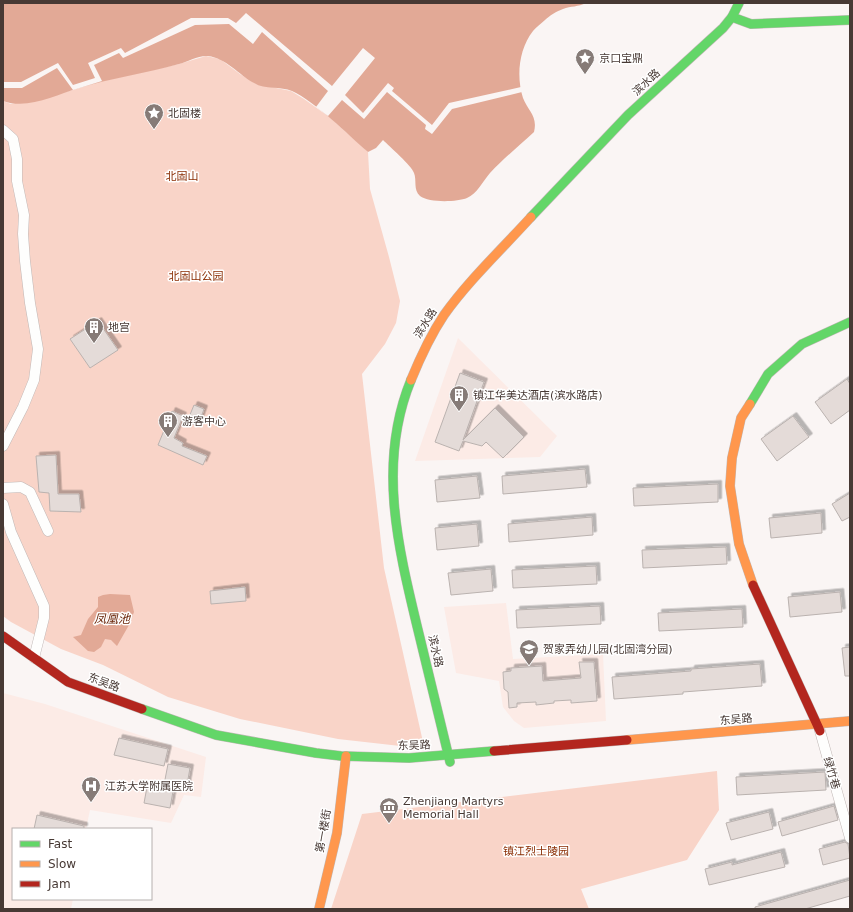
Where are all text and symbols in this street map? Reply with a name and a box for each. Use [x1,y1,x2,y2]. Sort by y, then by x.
place icon: 京口宝鼎 [574,47,596,75]
place label: 京口宝鼎 [599,52,643,65]
street label: 滨水路 [630,66,663,98]
place icon: 北固楼 [143,102,165,130]
place label: 北固楼 [168,107,201,120]
park label: 北固山 [166,170,199,183]
park label: 北固山公园 [169,270,224,283]
street label: 滨水路 [411,306,440,341]
building icon: 地宫 [83,316,105,344]
place label: 地宫 [108,321,130,334]
building icon: 镇江华美达酒店(滨水路店) [448,384,470,412]
place label: 镇江华美达酒店(滨水路店) [473,389,603,402]
building icon: 游客中心 [157,410,179,438]
place label: 游客中心 [182,415,226,428]
water label: 凤凰池 [94,612,131,626]
street label: 滨水路 [425,634,446,669]
school or university icon: 贺家弄幼儿园(北固湾分园) [518,638,540,666]
place label: 贺家弄幼儿园(北固湾分园) [543,643,673,656]
street label: 东吴路 [86,671,122,694]
street label: 东吴路 [719,712,753,727]
street label: 东吴路 [397,738,431,753]
street label: 绿竹巷 [821,755,842,791]
hospital icon: 江苏大学附属医院 [80,775,102,803]
place label: 江苏大学附属医院 [105,780,193,793]
place label: Zhenjiang Martyrs Memorial Hall [403,795,504,821]
museum icon: Zhenjiang Martyrs Memorial Hall [378,796,400,824]
street label: 第一楼街 [313,808,334,854]
legend [12,828,152,900]
text: Fast [48,837,72,851]
park label: 镇江烈士陵园 [503,845,569,858]
text: Slow [48,857,76,871]
text: Jam [47,877,71,891]

